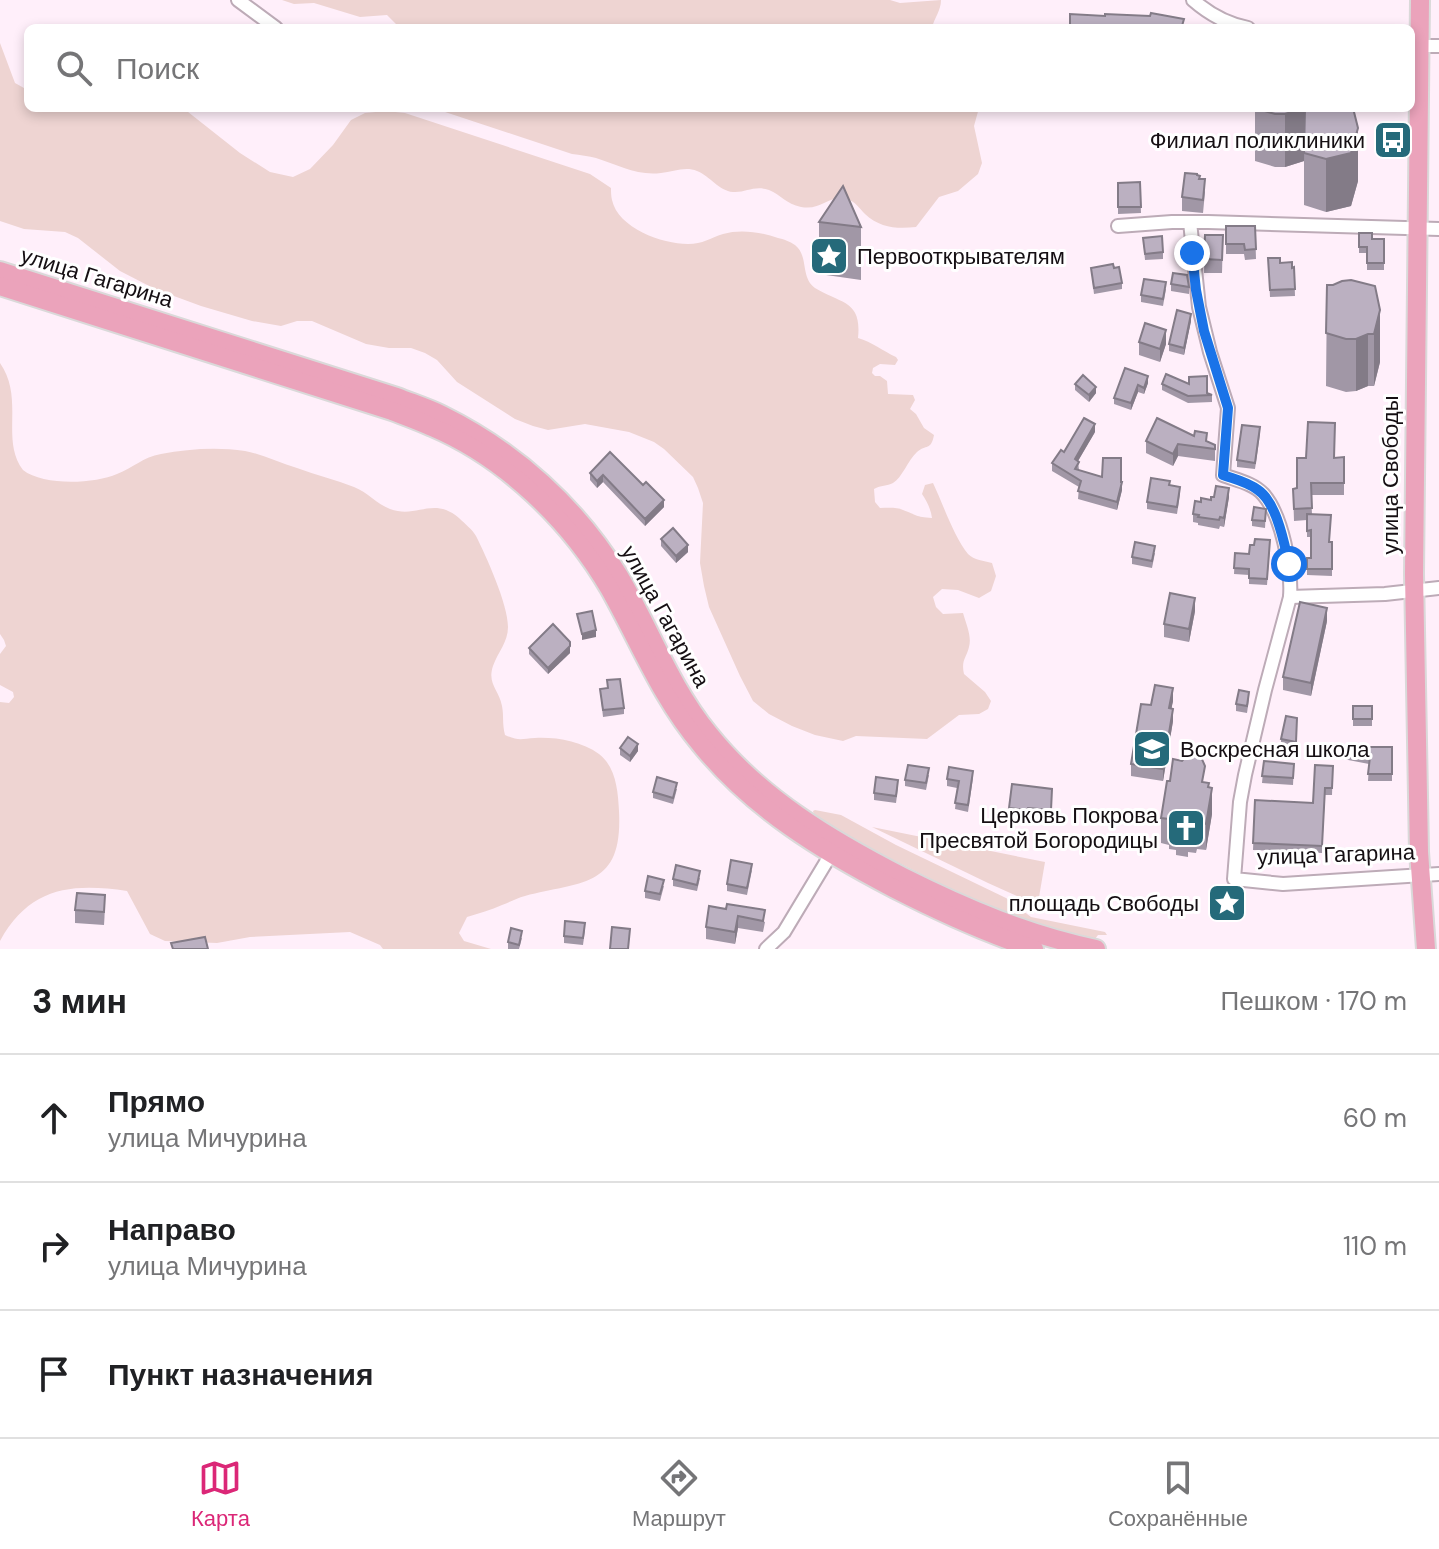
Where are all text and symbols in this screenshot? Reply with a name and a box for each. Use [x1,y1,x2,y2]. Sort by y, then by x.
search box [24,24,1415,112]
icon: search [52,46,96,90]
text: Поиск [116,49,199,88]
bus stop icon: Филиал поликлиники [1372,119,1414,161]
place label: Филиал поликлиники [1150,126,1365,155]
place icon: Первооткрывателям [808,235,850,277]
route end [1174,235,1210,271]
street label: улица Гагарина [17,241,177,315]
place label: Первооткрывателям [857,242,1065,271]
street label: улица Свободы [1376,396,1405,554]
street label: улица Гагарина [615,540,717,693]
route start [1271,546,1307,582]
school or university icon: Воскресная школа [1131,728,1173,770]
place label: Воскресная школа [1180,735,1370,764]
place label: Церковь Покрова Пресвятой Богородицы [919,801,1159,855]
church icon: Церковь Покрова Пресвятой Богородицы [1165,807,1207,849]
street label: улица Гагарина [1257,837,1416,872]
place icon: площадь Свободы [1206,882,1248,924]
place label: площадь Свободы [1009,889,1199,918]
text: 3 мин [32,979,127,1024]
text: Пешком · 170 m [1221,984,1407,1018]
text: Прямо [108,1082,205,1121]
icon: ahead [32,1096,76,1140]
text: 60 m [1343,1101,1407,1135]
text: улица Мичурина [108,1121,307,1155]
text: Направо [108,1210,236,1249]
icon: right [32,1224,76,1268]
text: 110 m [1343,1229,1407,1263]
text: улица Мичурина [108,1249,307,1283]
icon: arrive [32,1352,76,1396]
text: Пункт назначения [108,1355,373,1394]
tab: Карта [191,1456,250,1533]
tab: Маршрут [632,1456,726,1533]
tab: Сохранённые [1108,1456,1248,1533]

